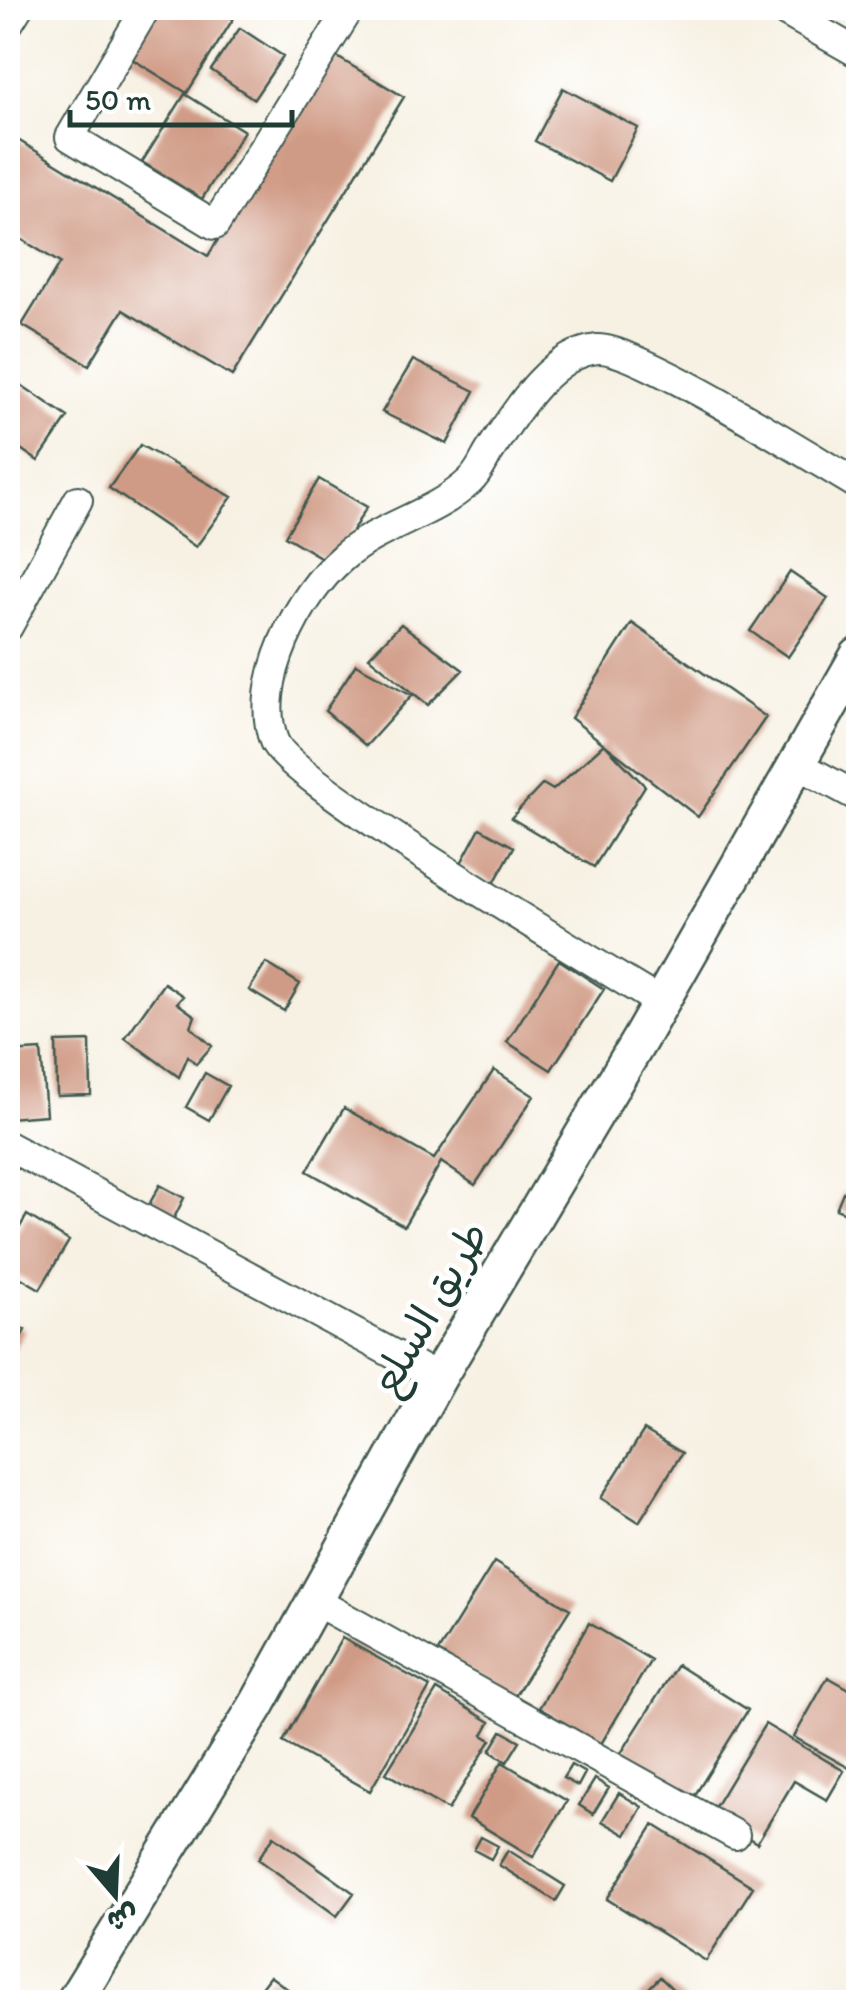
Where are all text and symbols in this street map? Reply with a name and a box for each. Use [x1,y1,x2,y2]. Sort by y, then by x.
scale bar [70,65,292,127]
text: 50 m [85,81,151,118]
street label: طريق السلع [359,1212,503,1406]
north arrow [65,1845,165,1945]
text: ش [103,1898,143,1940]

